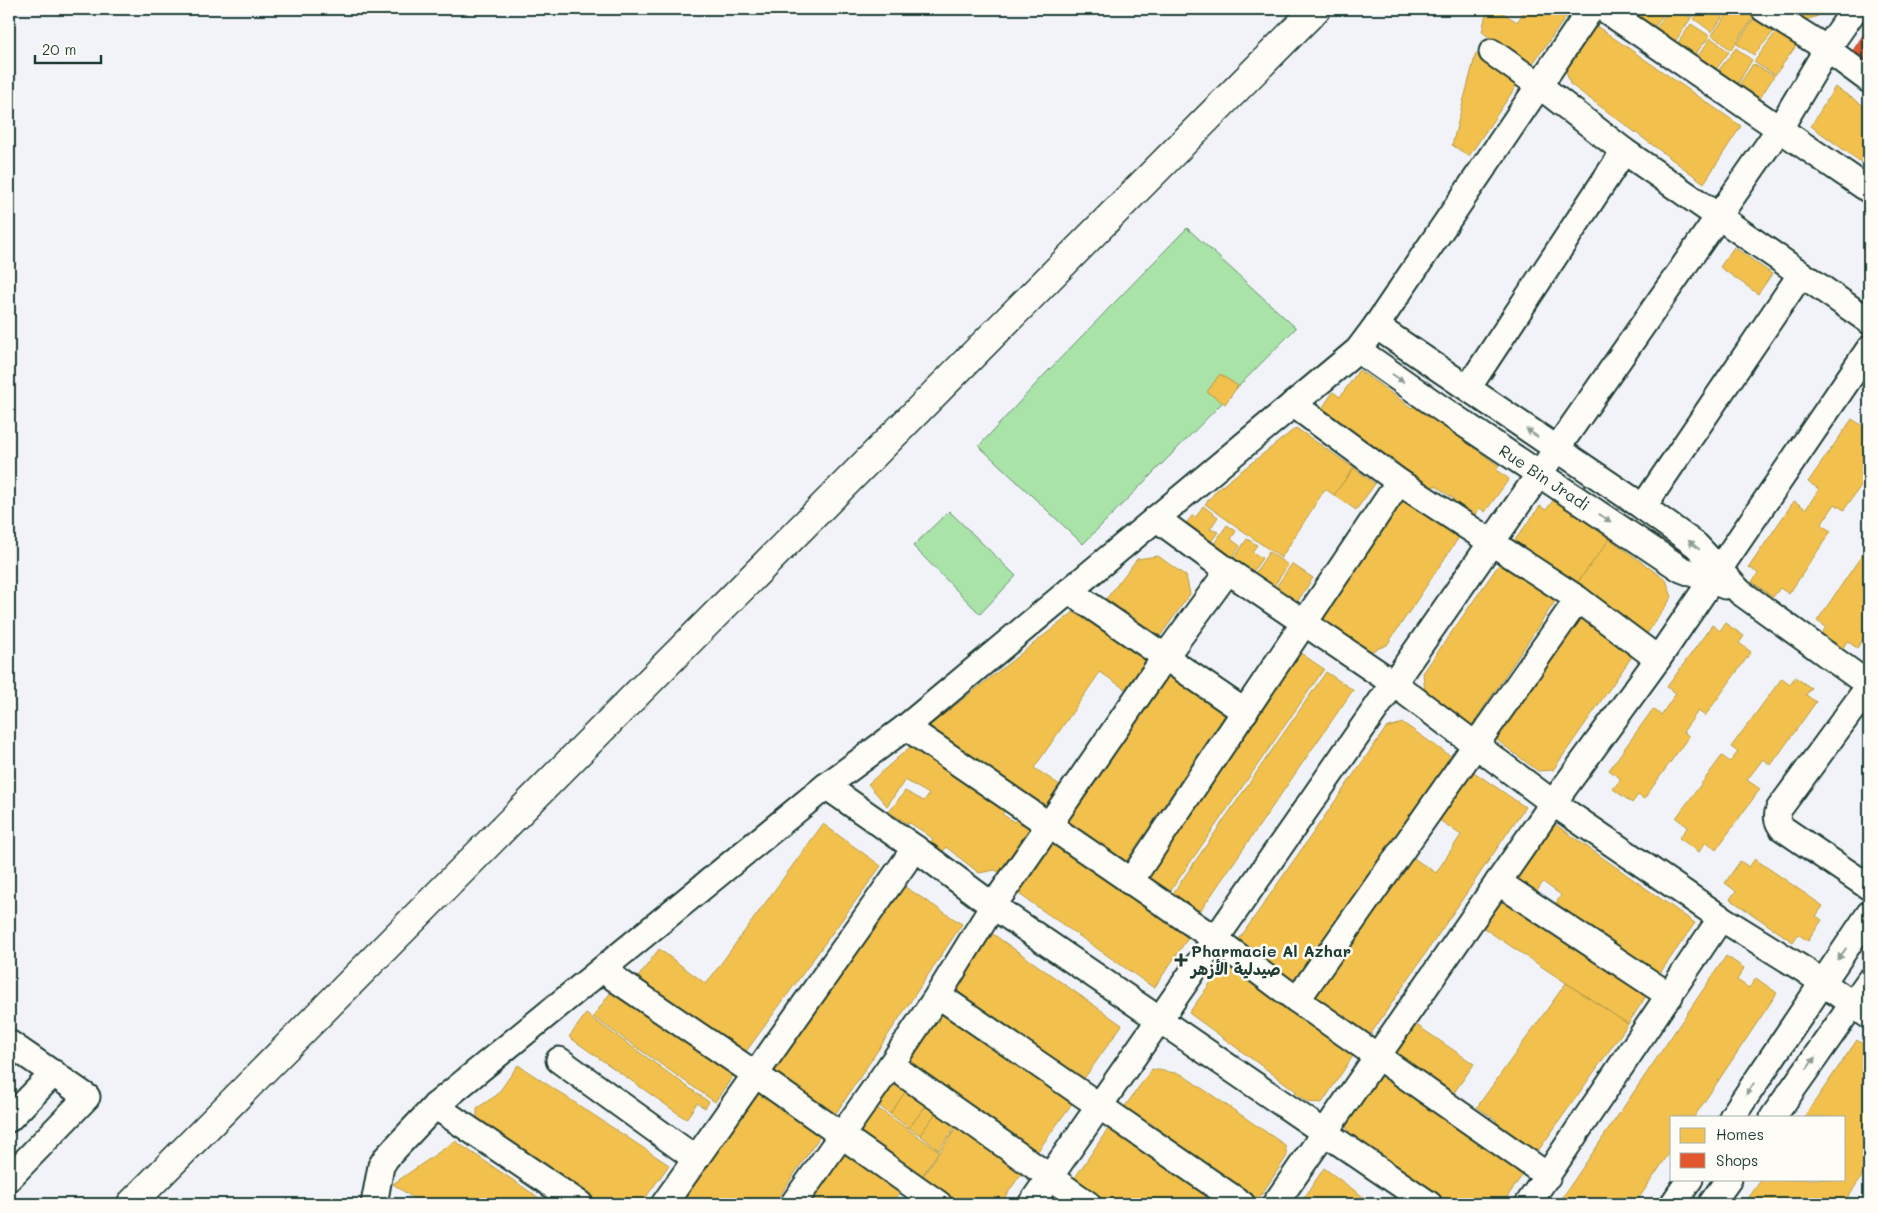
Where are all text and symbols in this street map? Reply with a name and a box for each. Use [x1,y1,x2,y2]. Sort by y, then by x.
scale bar [35,32,101,64]
text: 20 m [42,39,76,59]
one-way arrow [1391,373,1405,383]
one-way arrow [1525,428,1539,438]
street label: Rue Bin Jradi [1495,439,1594,515]
one-way arrow [1598,513,1611,523]
one-way arrow [1688,539,1701,550]
place label: Pharmacie Al Azhar صيدلية الأزهر [1189,940,1351,979]
one-way arrow [1837,948,1847,961]
marker: Pharmacie Al Azhar صيدلية الأزهر [1175,954,1187,966]
one-way arrow [1806,1056,1816,1069]
one-way arrow [1746,1082,1755,1095]
legend [1670,1116,1846,1180]
text: Homes [1716,1124,1764,1144]
text: Shops [1716,1150,1758,1170]

